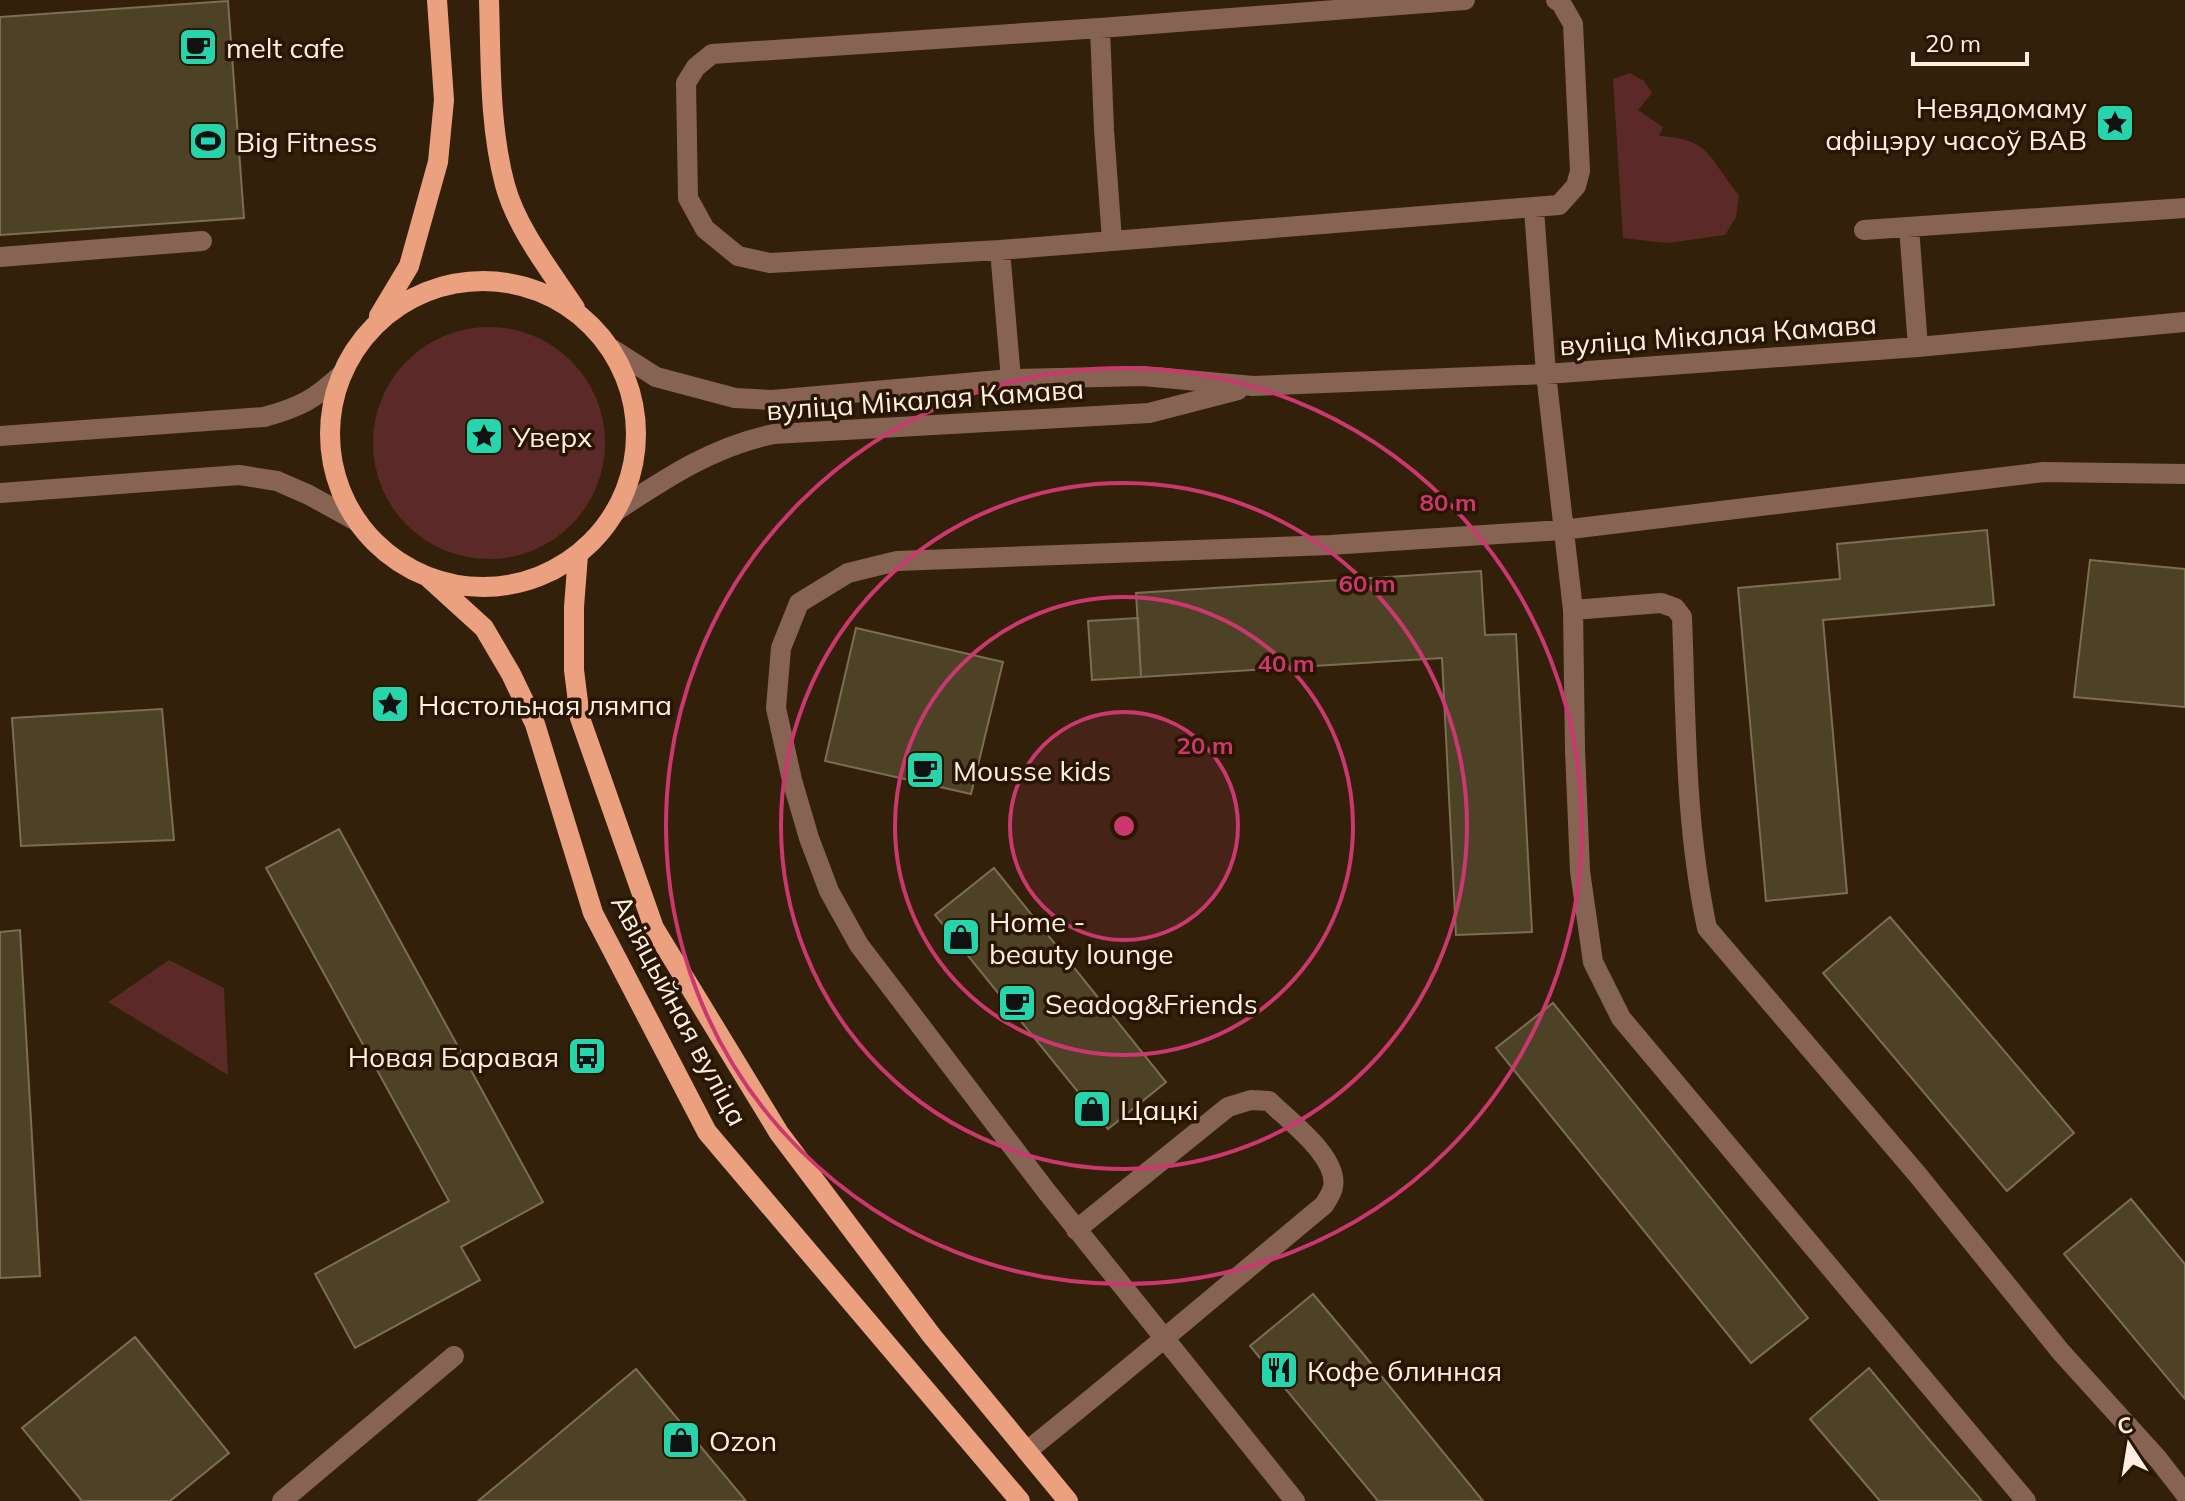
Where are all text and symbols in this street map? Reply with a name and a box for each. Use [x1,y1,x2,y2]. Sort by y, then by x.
scale bar [1913,16,2027,66]
cafe icon: melt cafe [177,26,219,68]
text: 20 m [1925,28,1981,58]
place label: melt cafe [226,30,344,65]
place label: Невядомаму афіцэру часоў ВАВ [1825,90,2087,157]
place icon: Невядомаму афіцэру часоў ВАВ [2094,102,2136,144]
sports icon: Big Fitness [187,120,229,162]
place label: Big Fitness [236,124,378,159]
street label: вуліца Мікалая Камава [1558,305,1878,363]
street label: вуліца Мікалая Камава [765,370,1085,428]
place icon: Уверх [463,415,505,457]
place label: Уверх [511,419,592,454]
text: 80 m [1420,487,1476,517]
text: 60 m [1339,568,1395,598]
text: 40 m [1258,648,1314,678]
place icon: Настольная лямпа [369,683,411,725]
place label: Настольная лямпа [418,687,672,722]
text: 20 m [1177,730,1233,760]
cafe icon: Mousse kids [904,749,946,791]
place label: Mousse kids [953,753,1111,788]
centre of rings [1110,812,1138,840]
street label: Авіяцыйная вуліца [604,888,756,1132]
place label: Home - beauty lounge [989,904,1173,971]
shop icon: Home - beauty lounge [940,916,982,958]
cafe icon: Seadog&Friends [996,982,1038,1024]
place label: Seadog&Friends [1045,986,1258,1021]
bus stop icon: Новая Баравая [566,1035,608,1077]
place label: Новая Баравая [348,1039,559,1074]
shop icon: Цацкi [1071,1088,1113,1130]
place label: Цацкi [1120,1092,1198,1127]
restaurant icon: Кофе блинная [1258,1349,1300,1391]
place label: Кофе блинная [1307,1353,1502,1388]
north arrow [2089,1405,2169,1485]
text: С [2115,1410,2135,1441]
shop icon: Ozon [660,1419,702,1461]
place label: Ozon [709,1423,777,1458]

